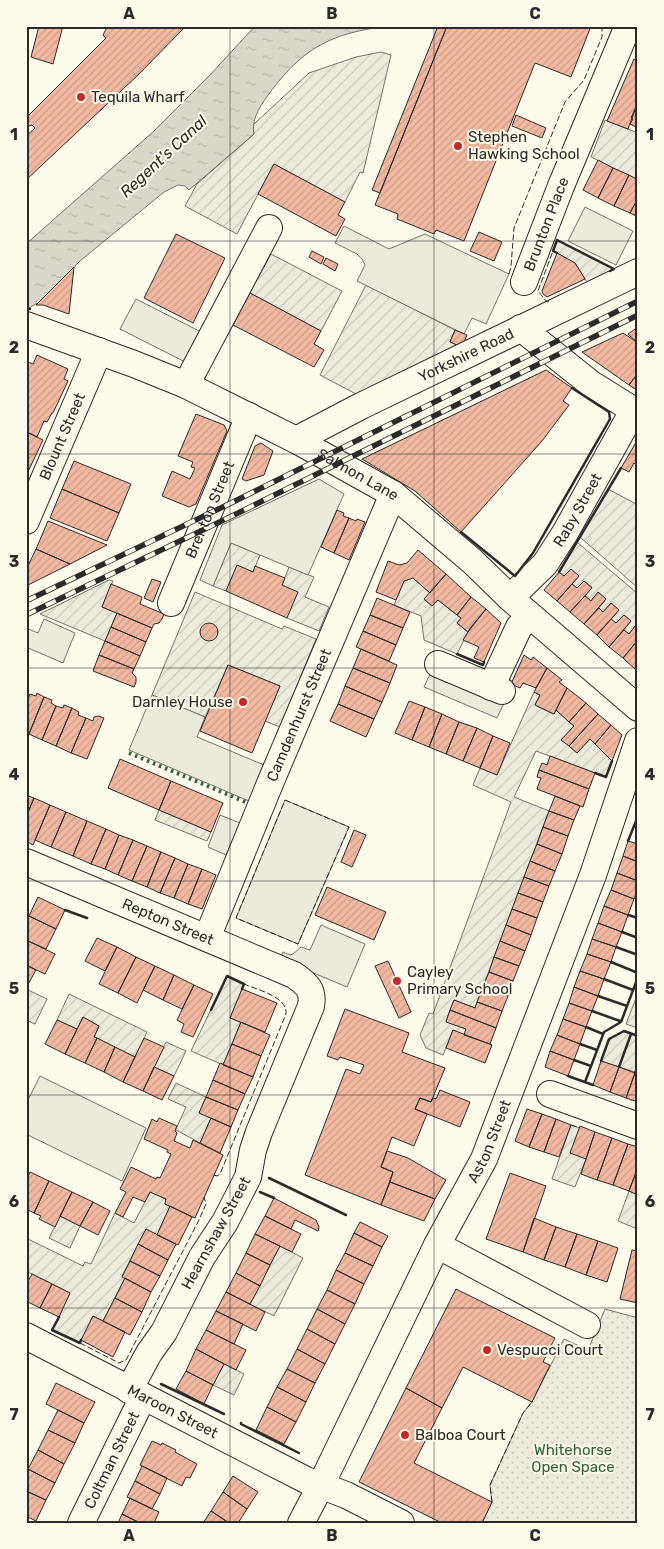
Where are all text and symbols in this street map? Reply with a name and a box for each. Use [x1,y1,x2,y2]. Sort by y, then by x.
text: A [123,4,135,23]
text: B [326,4,338,23]
text: C [529,4,541,23]
place label: Tequila Wharf [91,88,185,106]
marker: Tequila Wharf [75,91,87,103]
water label: Regent's Canal [116,111,212,201]
text: 1 [10,125,18,144]
text: 1 [646,125,654,144]
place label: Stephen Hawking School [468,128,580,163]
marker: Stephen Hawking School [452,140,464,152]
street label: Brunton Place [520,174,573,274]
street label: Yorkshire Road [415,324,517,386]
text: 2 [9,338,19,357]
text: 2 [645,338,655,357]
street label: Blount Street [36,390,89,483]
street label: Salmon Lane [314,445,403,504]
street label: Brenton Street [182,458,238,561]
street label: Raby Street [550,470,606,550]
text: 3 [9,552,19,571]
text: 3 [645,552,655,571]
street label: Camdenhurst Street [263,646,335,784]
place label: Darnley House [132,693,233,711]
marker: Darnley House [237,696,249,708]
text: 4 [9,765,20,784]
text: 4 [645,765,656,784]
street label: Repton Street [119,895,217,949]
place label: Cayley Primary School [407,963,512,998]
marker: Cayley Primary School [391,975,403,987]
text: 5 [9,979,19,998]
text: 5 [645,979,655,998]
street label: Aston Street [464,1097,515,1186]
street label: Hearnshaw Street [178,1173,254,1292]
text: 6 [9,1192,19,1211]
text: 6 [645,1192,655,1211]
place label: Vespucci Court [497,1341,603,1359]
marker: Vespucci Court [481,1344,493,1356]
street label: Maroon Street [124,1381,221,1442]
text: 7 [9,1405,19,1424]
text: 7 [645,1405,655,1424]
street label: Coltman Street [80,1409,143,1512]
place label: Balboa Court [415,1426,506,1444]
marker: Balboa Court [399,1429,411,1441]
park label: Whitehorse Open Space [531,1441,615,1476]
text: A [123,1526,135,1545]
text: B [326,1526,338,1545]
text: C [529,1526,541,1545]

